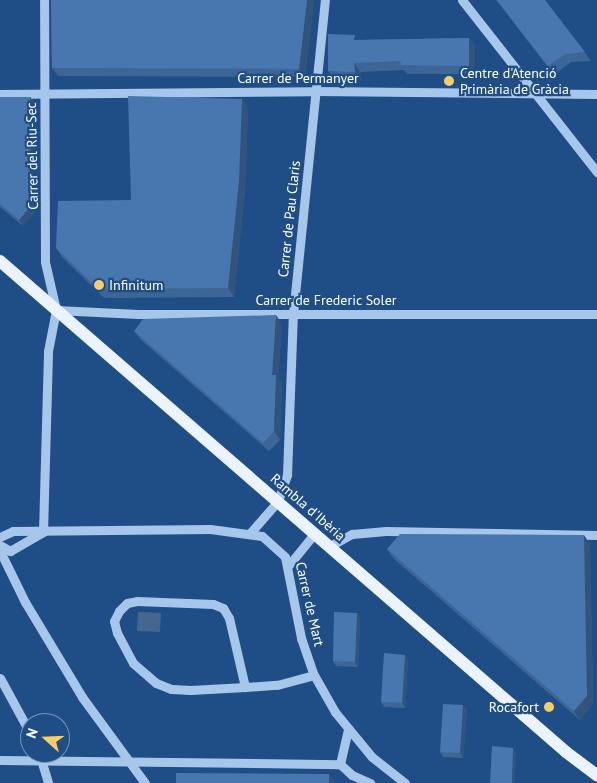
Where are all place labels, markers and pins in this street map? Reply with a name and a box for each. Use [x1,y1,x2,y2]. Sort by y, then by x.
place label: Centre d'Atenció Primària de Gràcia [460,65,569,98]
marker: Centre d'Atenció Primària de Gràcia [442,74,456,88]
place label: Infinitum [109,277,163,293]
marker: Infinitum [93,279,105,291]
place label: Rocafort [489,699,539,715]
marker: Rocafort [543,701,555,713]

